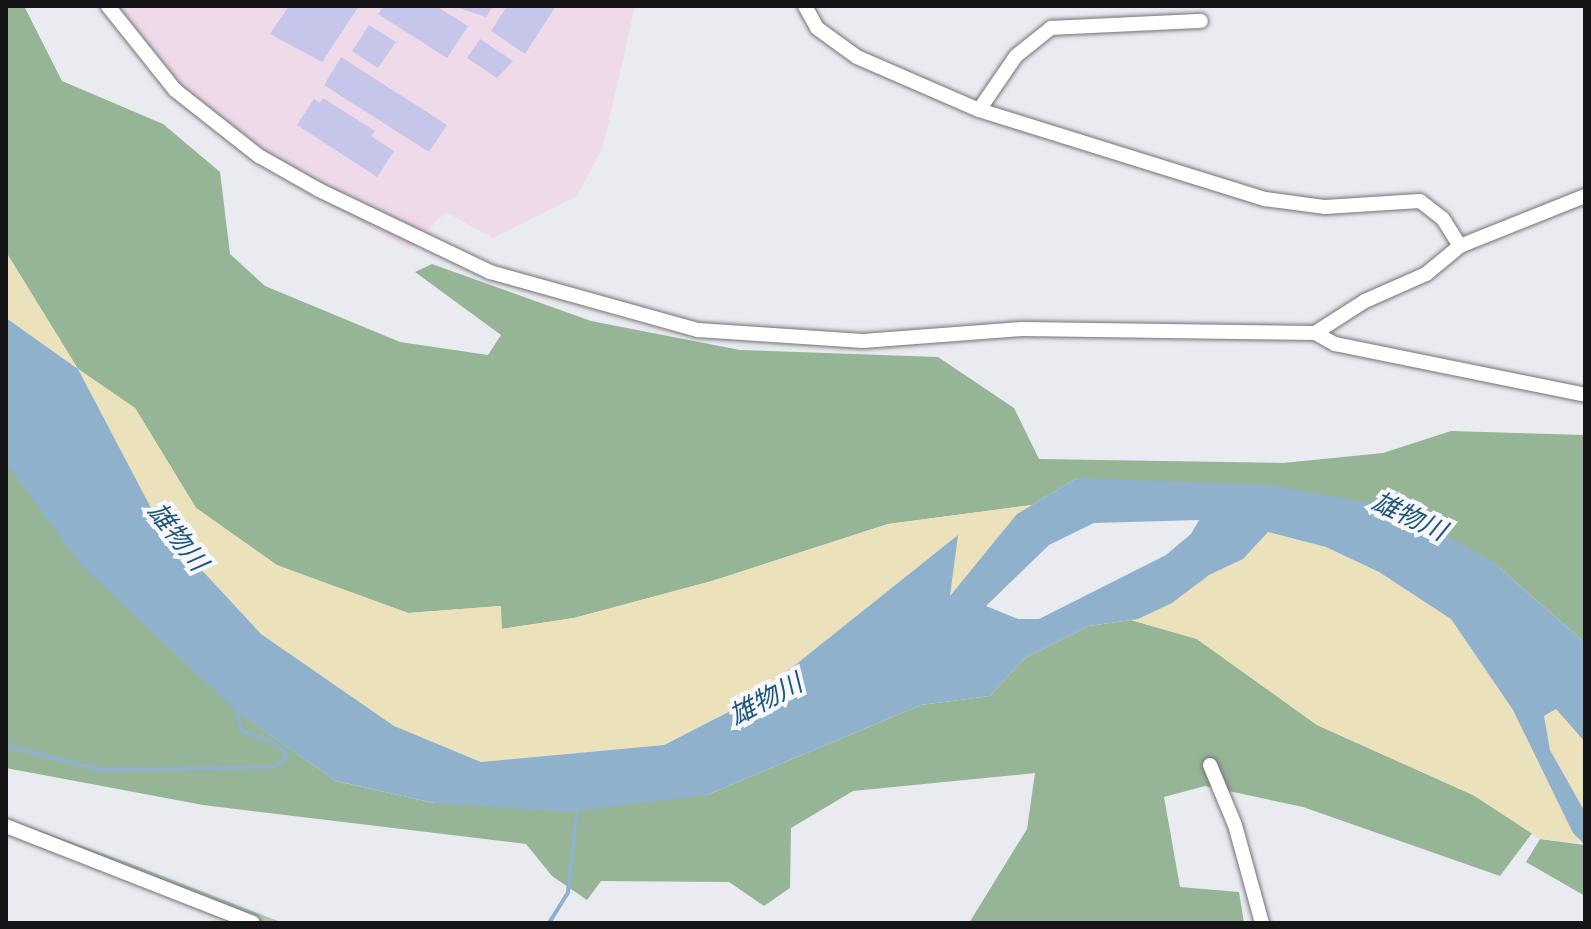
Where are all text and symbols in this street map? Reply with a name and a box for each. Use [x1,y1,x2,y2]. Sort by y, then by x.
water label: 雄物川 [1367,486,1451,548]
water label: 雄物川 [141,497,213,577]
water label: 雄物川 [724,668,808,732]

